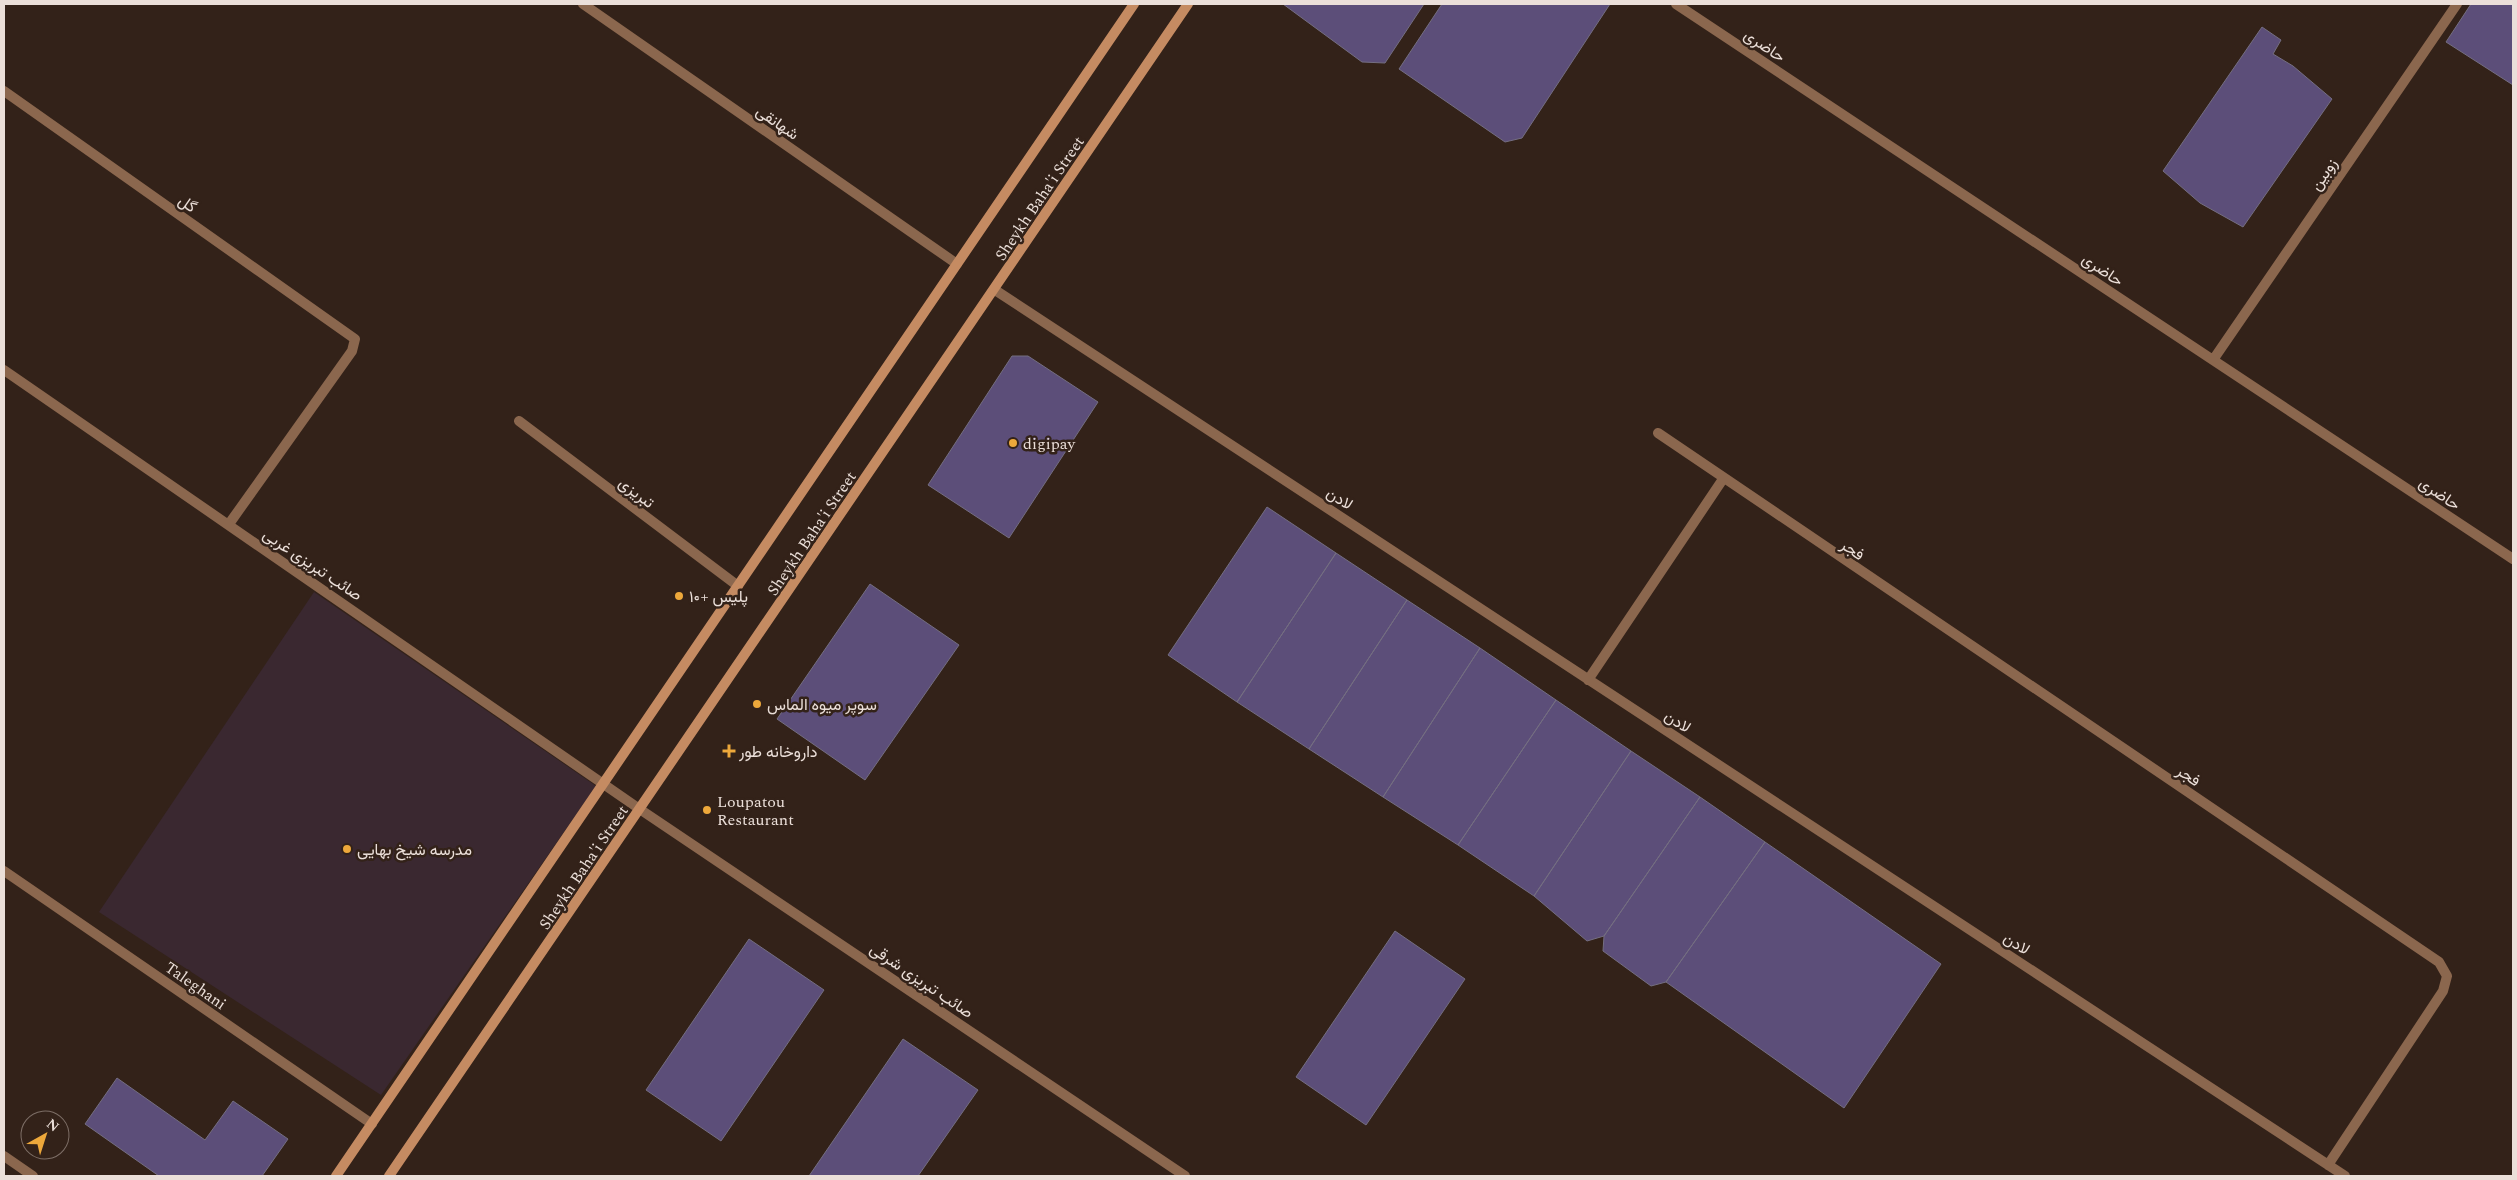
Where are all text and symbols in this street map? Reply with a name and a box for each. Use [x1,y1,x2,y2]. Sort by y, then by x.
street label: حاضری [1739,23,1790,69]
street label: شهانقی [751,99,804,146]
street label: Sheykh Baha'i Street [989,131,1091,266]
street label: زوبین [2304,153,2344,196]
street label: گل [173,189,202,219]
street label: حاضری [2077,247,2128,293]
place label: digipay [1023,432,1077,456]
marker: digipay [1007,437,1019,449]
street label: Sheykh Baha'i Street [761,466,863,601]
street label: تبریزی [613,471,660,514]
street label: حاضری [2414,471,2465,517]
street label: لادن [1321,481,1358,516]
street label: صائب تبریزی غربی [258,523,367,607]
street label: فجر [1835,532,1869,567]
place label: پلیس +۱۰ [689,585,748,609]
marker: پلیس +۱۰ [673,590,685,602]
place label: سوپر میوه الماس [767,693,877,717]
marker: سوپر میوه الماس [751,698,763,710]
street label: لادن [1659,704,1696,739]
place label: داروخانه طور [738,740,818,764]
marker: داروخانه طور [723,745,735,757]
street label: فجر [2171,758,2205,793]
place label: Loupatou Restaurant [717,790,794,832]
street label: Sheykh Baha'i Street [533,800,635,935]
marker: Loupatou Restaurant [701,804,713,816]
place label: مدرسه شیخ بهایی [357,838,472,862]
marker: مدرسه شیخ بهایی [341,843,353,855]
street label: لادن [1998,926,2035,961]
street label: صائب تبریزی شرقی [865,937,978,1024]
street label: Taleghani [160,956,231,1016]
north arrow [20,1110,70,1160]
text: N [42,1114,64,1137]

